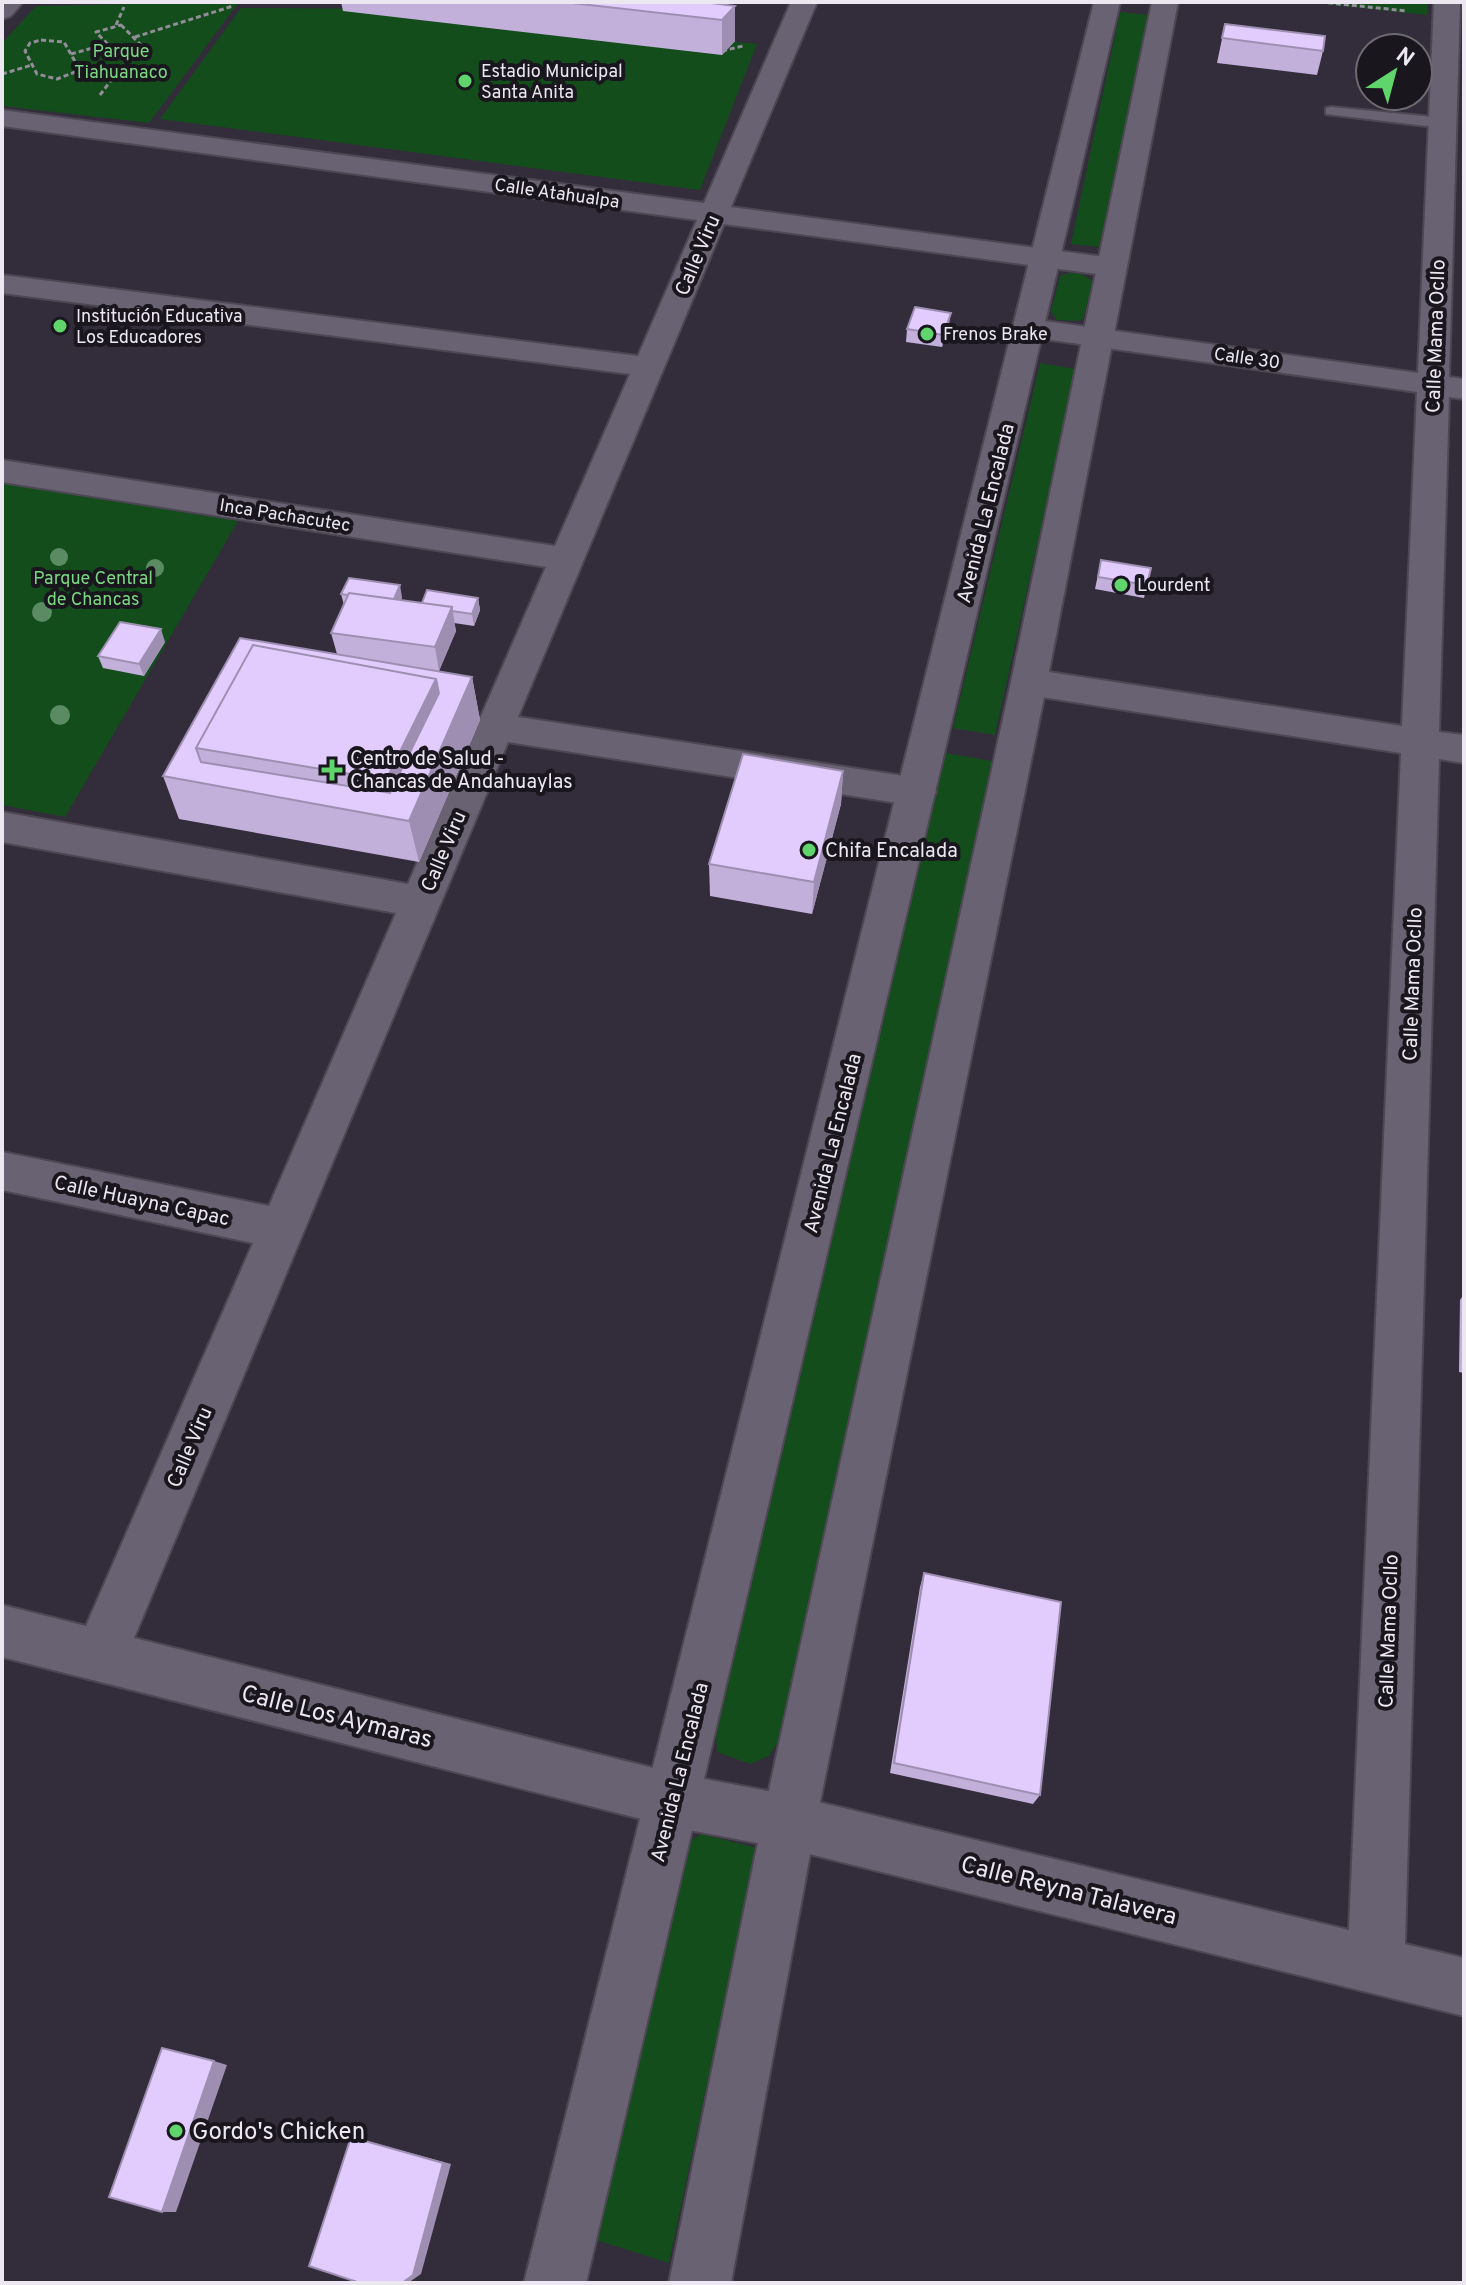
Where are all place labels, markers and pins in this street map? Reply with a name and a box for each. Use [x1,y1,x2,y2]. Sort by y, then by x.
place label: Estadio Municipal Santa Anita [481,61,623,105]
marker: Estadio Municipal Santa Anita [456,72,474,90]
place label: Institución Educativa Los Educadores [76,306,243,350]
marker: Institución Educativa Los Educadores [51,317,69,335]
place label: Frenos Brake [943,324,1048,347]
marker: Frenos Brake [918,325,936,343]
place label: Lourdent [1137,575,1211,598]
marker: Lourdent [1112,576,1130,594]
place label: Centro de Salud - Chancas de Andahuaylas [350,747,573,796]
marker: Centro de Salud - Chancas de Andahuaylas [321,759,343,781]
place label: Chifa Encalada [825,839,958,865]
marker: Chifa Encalada [800,841,818,859]
place label: Gordo's Chicken [192,2118,365,2148]
marker: Gordo's Chicken [167,2122,185,2140]

